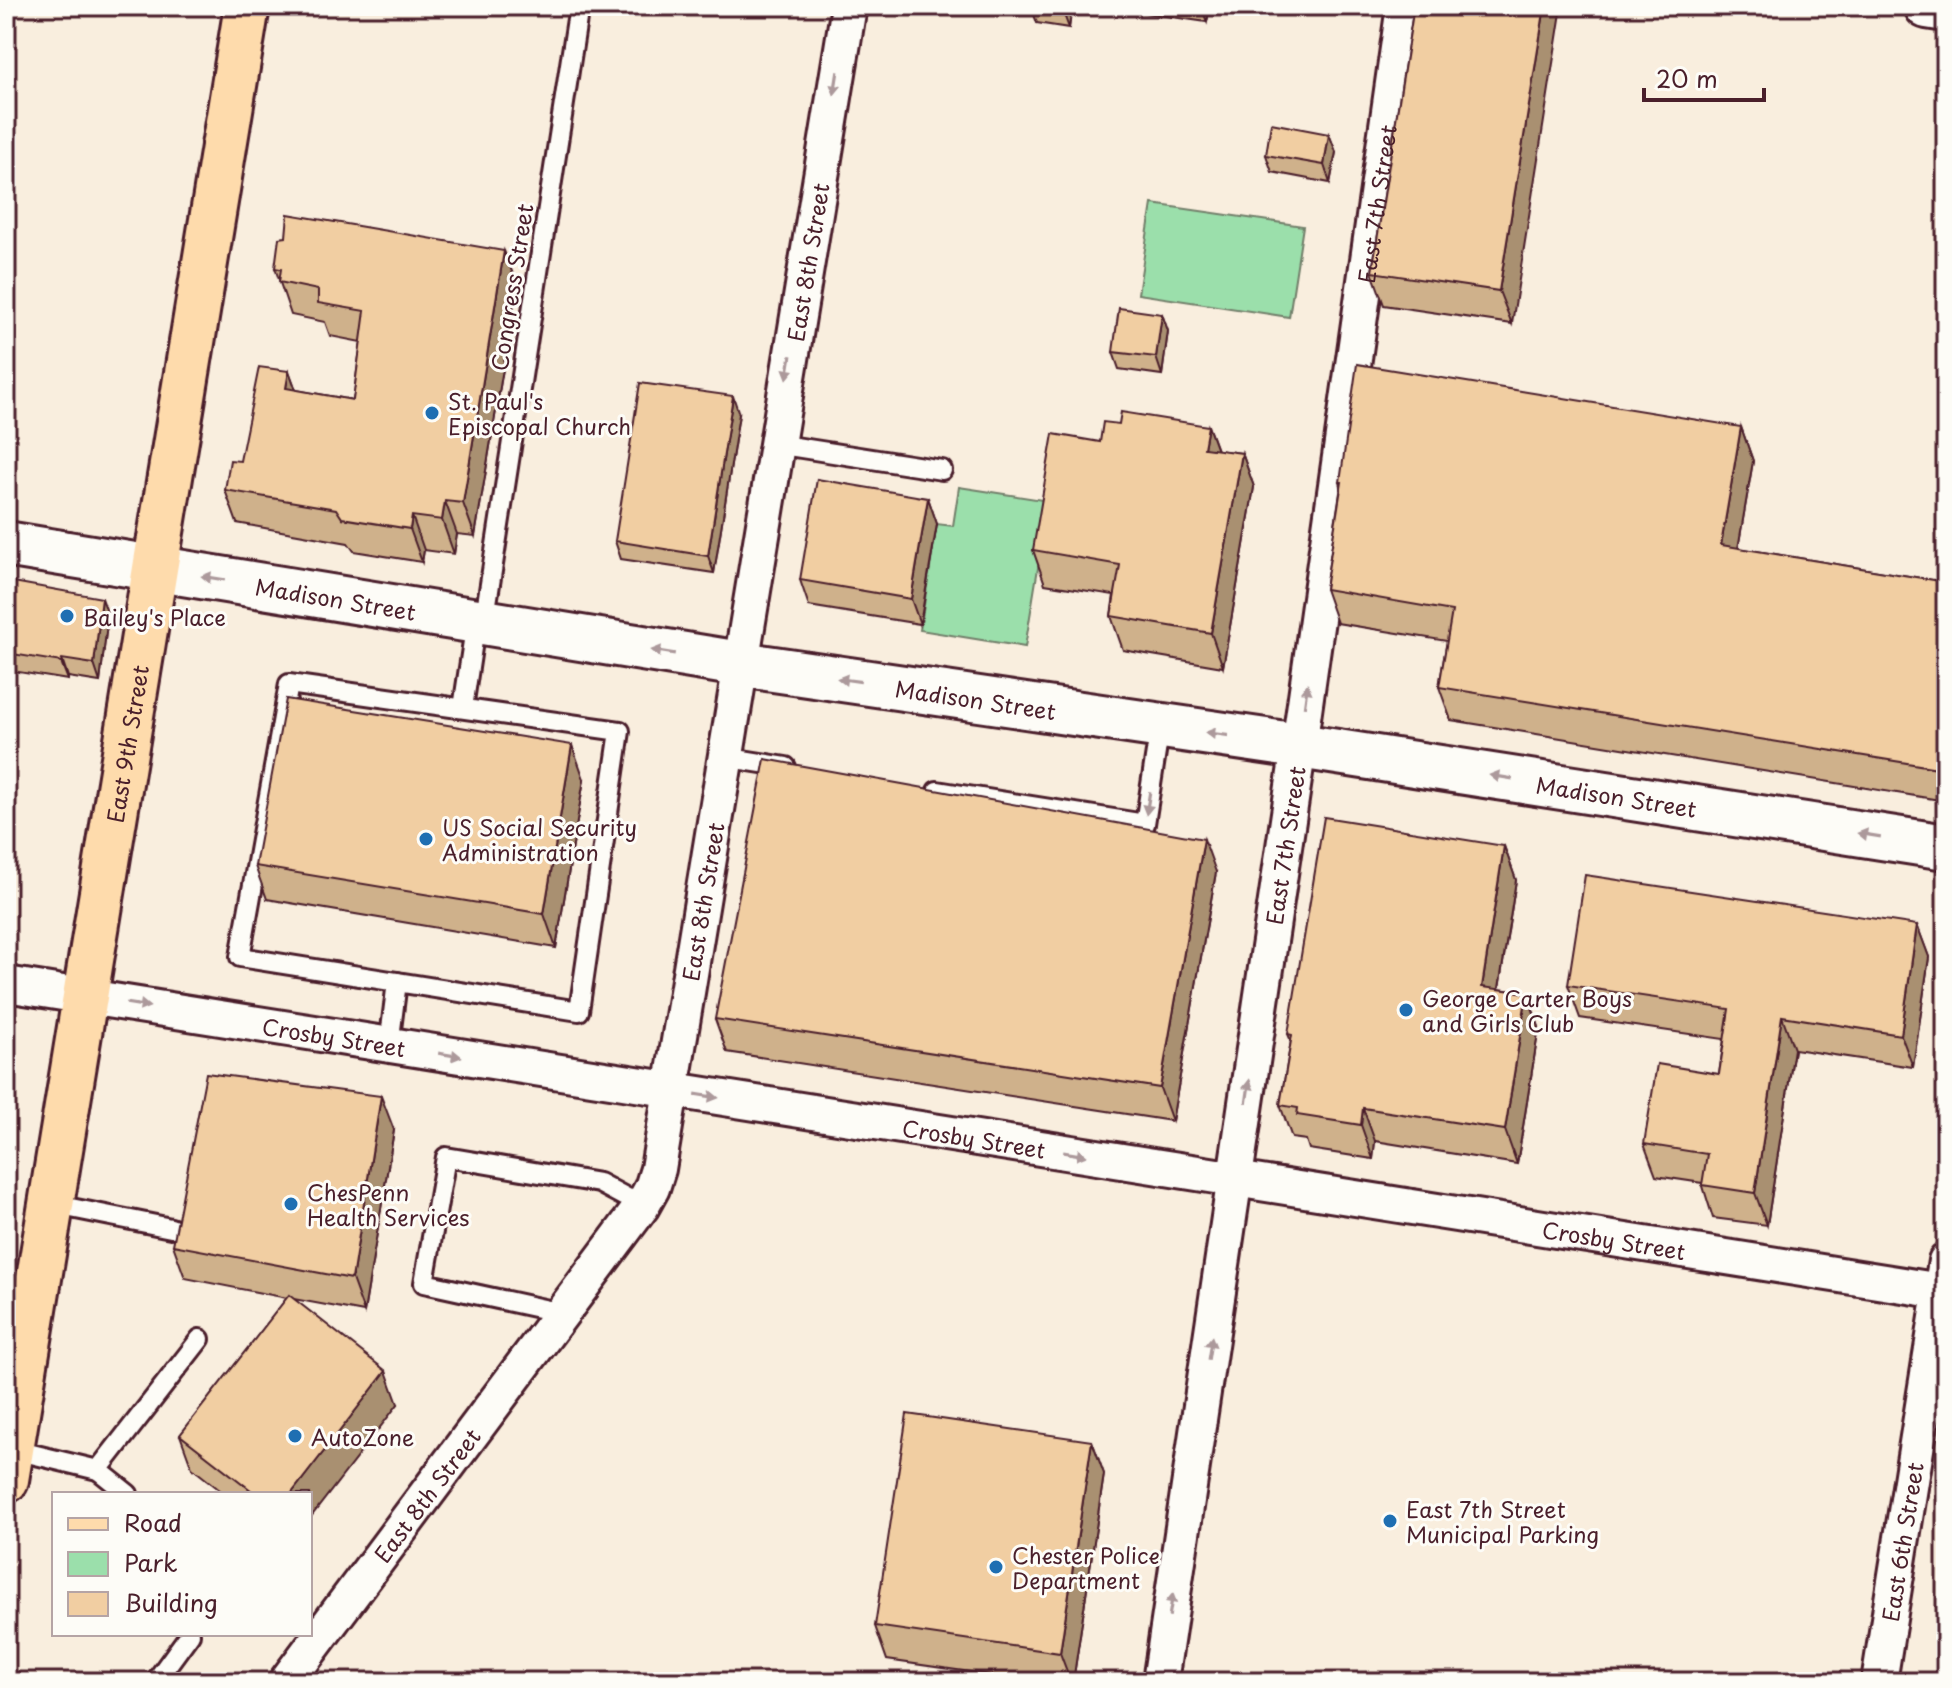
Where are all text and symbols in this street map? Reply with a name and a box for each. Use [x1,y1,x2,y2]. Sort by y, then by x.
scale bar [1644,52,1764,102]
text: 20 m [1656,60,1718,96]
one-way arrow [830,71,842,96]
street label: East 7th Street [1348,122,1404,285]
street label: East 8th Street [778,180,836,344]
street label: Congress Street [481,201,541,373]
one-way arrow [782,355,795,380]
place label: St. Paul's Episcopal Church [448,384,631,442]
marker: St. Paul's Episcopal Church [423,404,441,422]
street label: Madison Street [253,569,418,627]
one-way arrow [200,572,225,584]
place label: Bailey's Place [83,600,226,633]
marker: Bailey's Place [58,607,76,625]
one-way arrow [650,645,675,657]
street label: East 9th Street [97,662,156,825]
street label: Madison Street [893,670,1058,727]
one-way arrow [836,673,861,686]
one-way arrow [1300,682,1313,707]
one-way arrow [1204,727,1229,740]
street label: East 7th Street [1256,764,1312,927]
street label: Madison Street [1534,767,1699,824]
one-way arrow [1489,771,1514,783]
one-way arrow [1141,791,1154,816]
place label: US Social Security Administration [442,810,637,868]
street label: East 8th Street [673,820,731,983]
one-way arrow [1856,828,1881,841]
marker: US Social Security Administration [417,830,435,848]
place label: George Carter Boys and Girls Club [1422,981,1632,1039]
one-way arrow [126,999,151,1012]
marker: George Carter Boys and Girls Club [1397,1001,1415,1019]
street label: Crosby Street [260,1008,408,1064]
one-way arrow [438,1049,463,1061]
one-way arrow [1242,1078,1255,1103]
one-way arrow [695,1090,720,1102]
street label: Crosby Street [900,1110,1048,1165]
one-way arrow [1062,1148,1087,1160]
place label: ChesPenn Health Services [307,1175,469,1233]
marker: ChesPenn Health Services [282,1195,300,1213]
street label: Crosby Street [1540,1211,1688,1267]
one-way arrow [1204,1335,1217,1360]
place label: AutoZone [311,1420,414,1453]
street label: East 8th Street [365,1421,487,1569]
marker: AutoZone [286,1427,304,1445]
street label: East 6th Street [1872,1460,1930,1624]
legend [52,1492,312,1636]
place label: East 7th Street Municipal Parking [1406,1492,1599,1550]
text: Road [124,1504,182,1540]
marker: East 7th Street Municipal Parking [1381,1512,1399,1530]
place label: Chester Police Department [1012,1538,1159,1596]
text: Park [124,1544,178,1580]
marker: Chester Police Department [987,1558,1005,1576]
text: Building [124,1584,218,1620]
one-way arrow [1165,1592,1178,1617]

